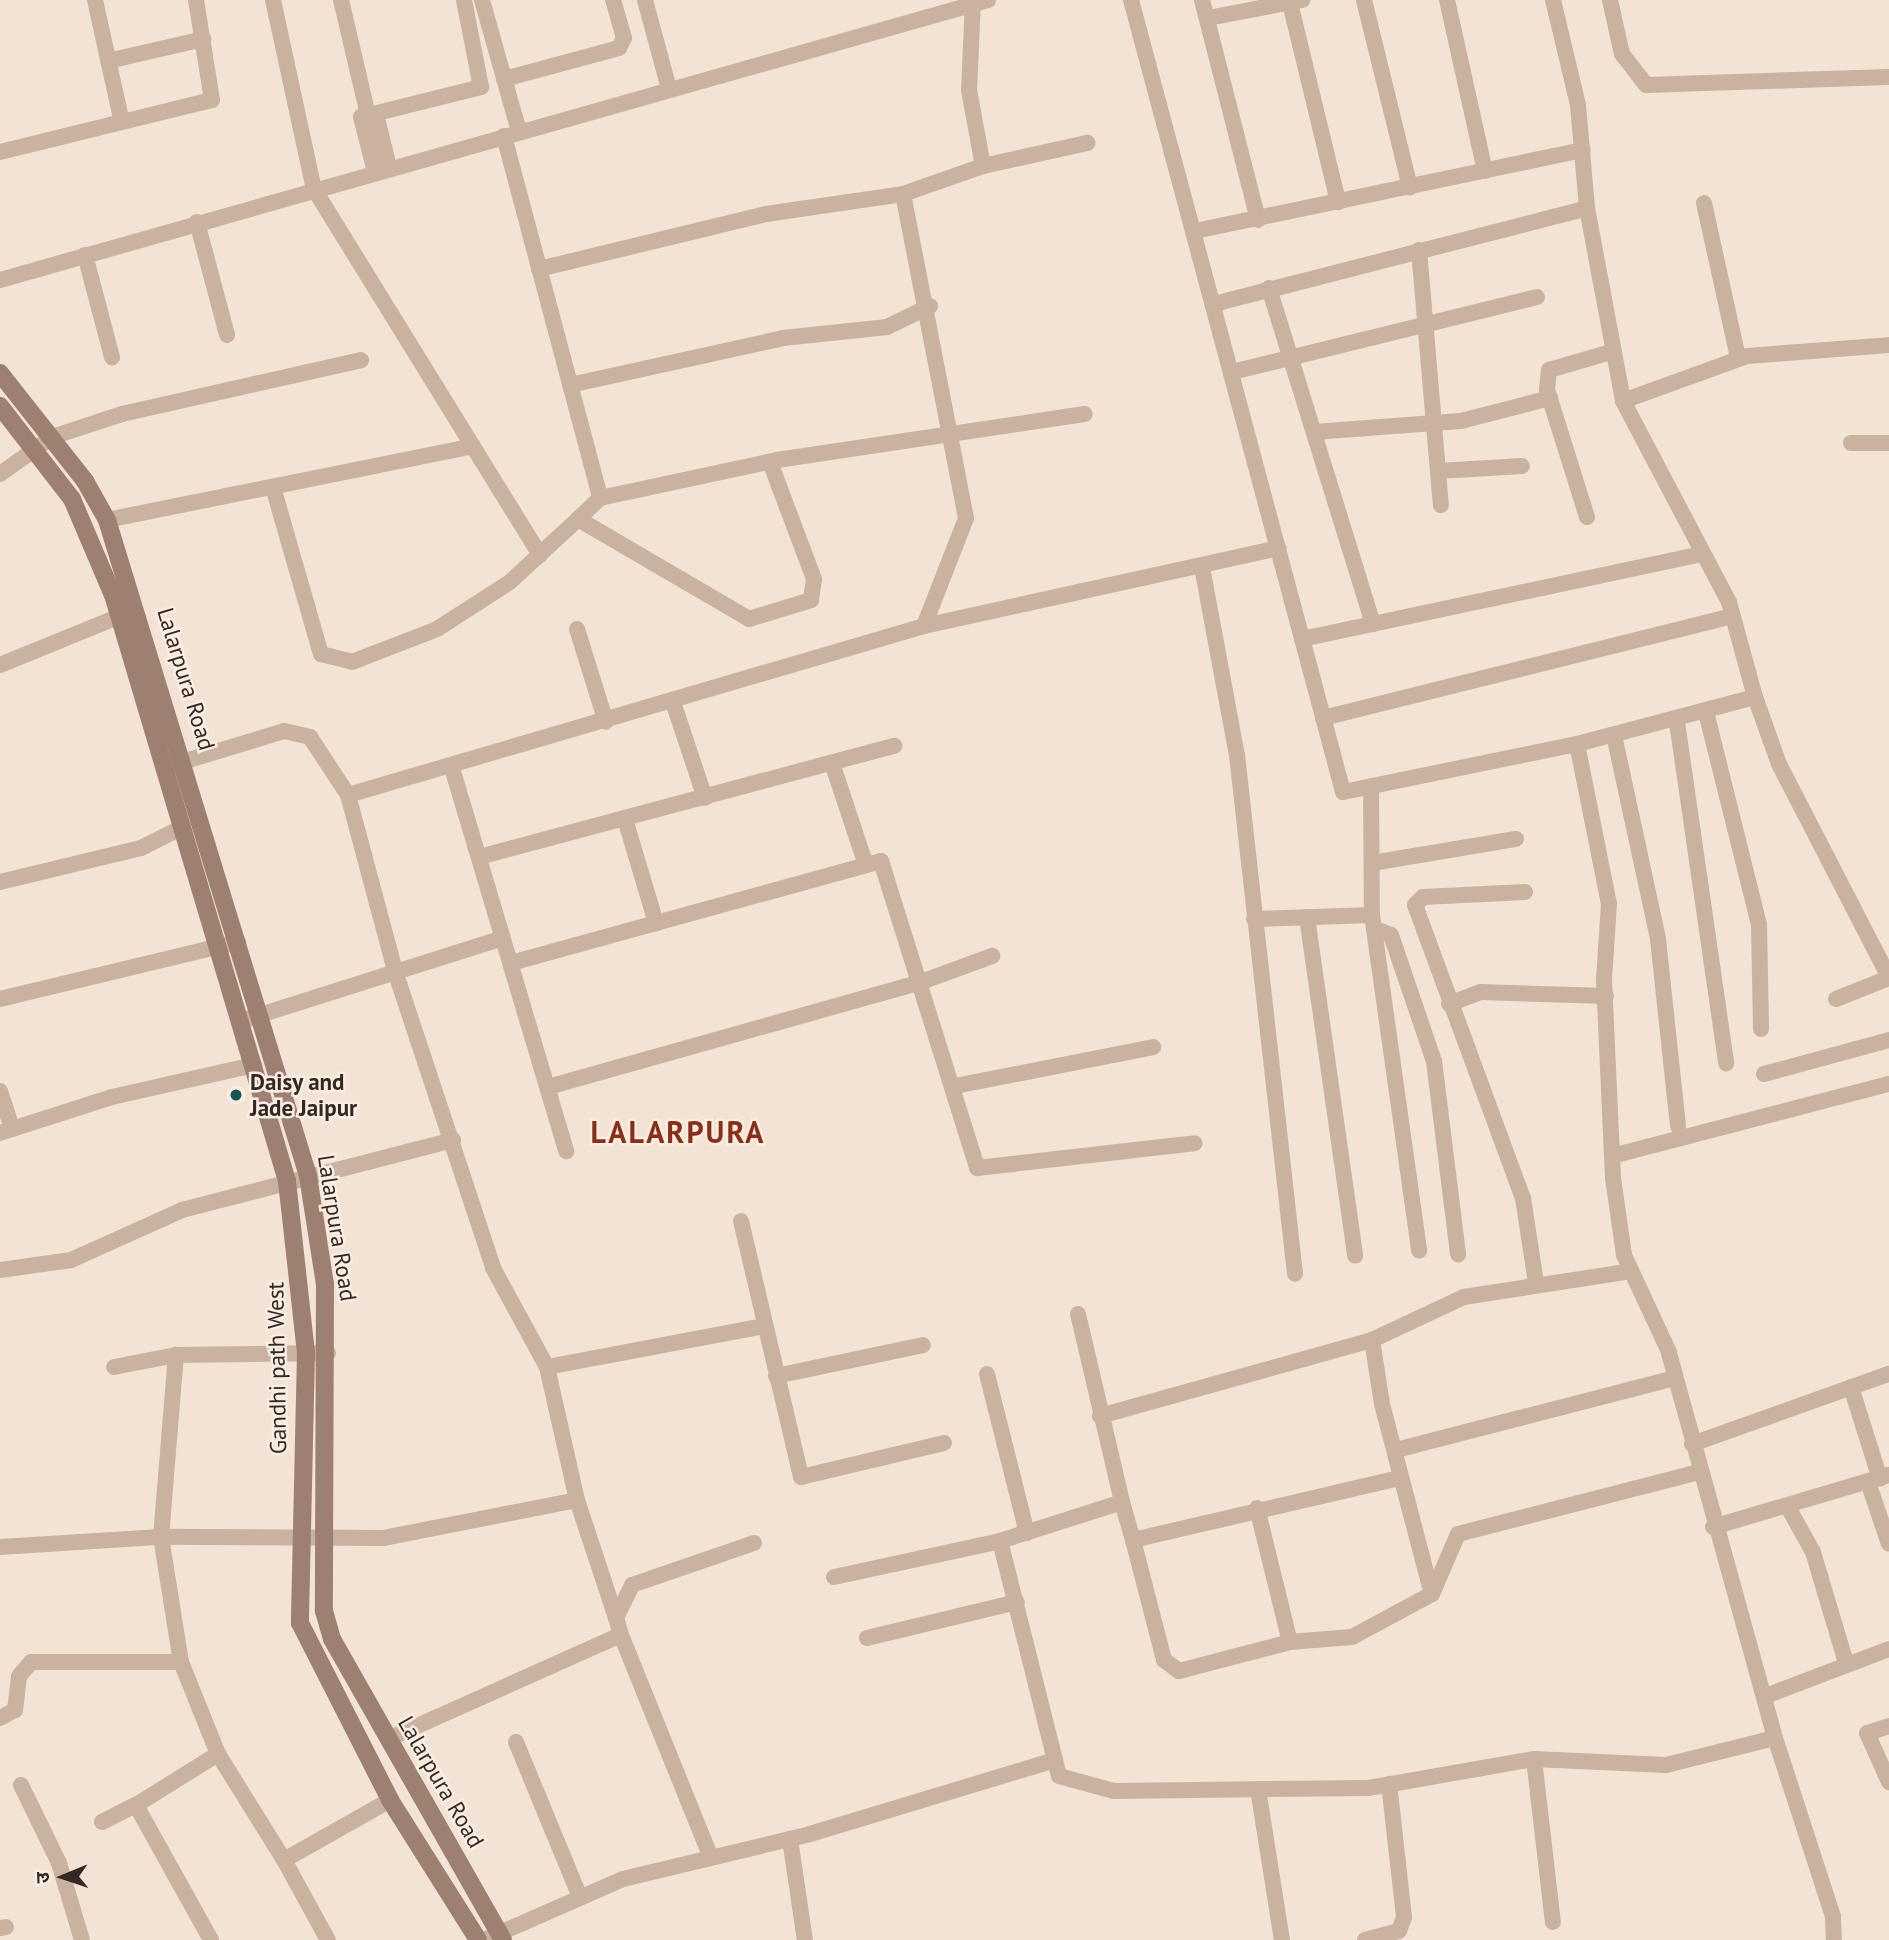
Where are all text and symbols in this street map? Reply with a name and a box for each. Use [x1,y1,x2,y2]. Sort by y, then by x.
street label: Lalarpura Road [151,604,221,754]
place label: Daisy and Jade Jaipur [250,1068,357,1122]
marker: Daisy and Jade Jaipur [228,1087,244,1103]
district label: LALARPURA [592,1114,764,1150]
street label: Lalarpura Road [312,1153,362,1303]
street label: Gandhi path West [262,1281,292,1455]
street label: Lalarpura Road [392,1711,490,1853]
north arrow [28,1842,98,1912]
text: उ [30,1872,54,1884]

